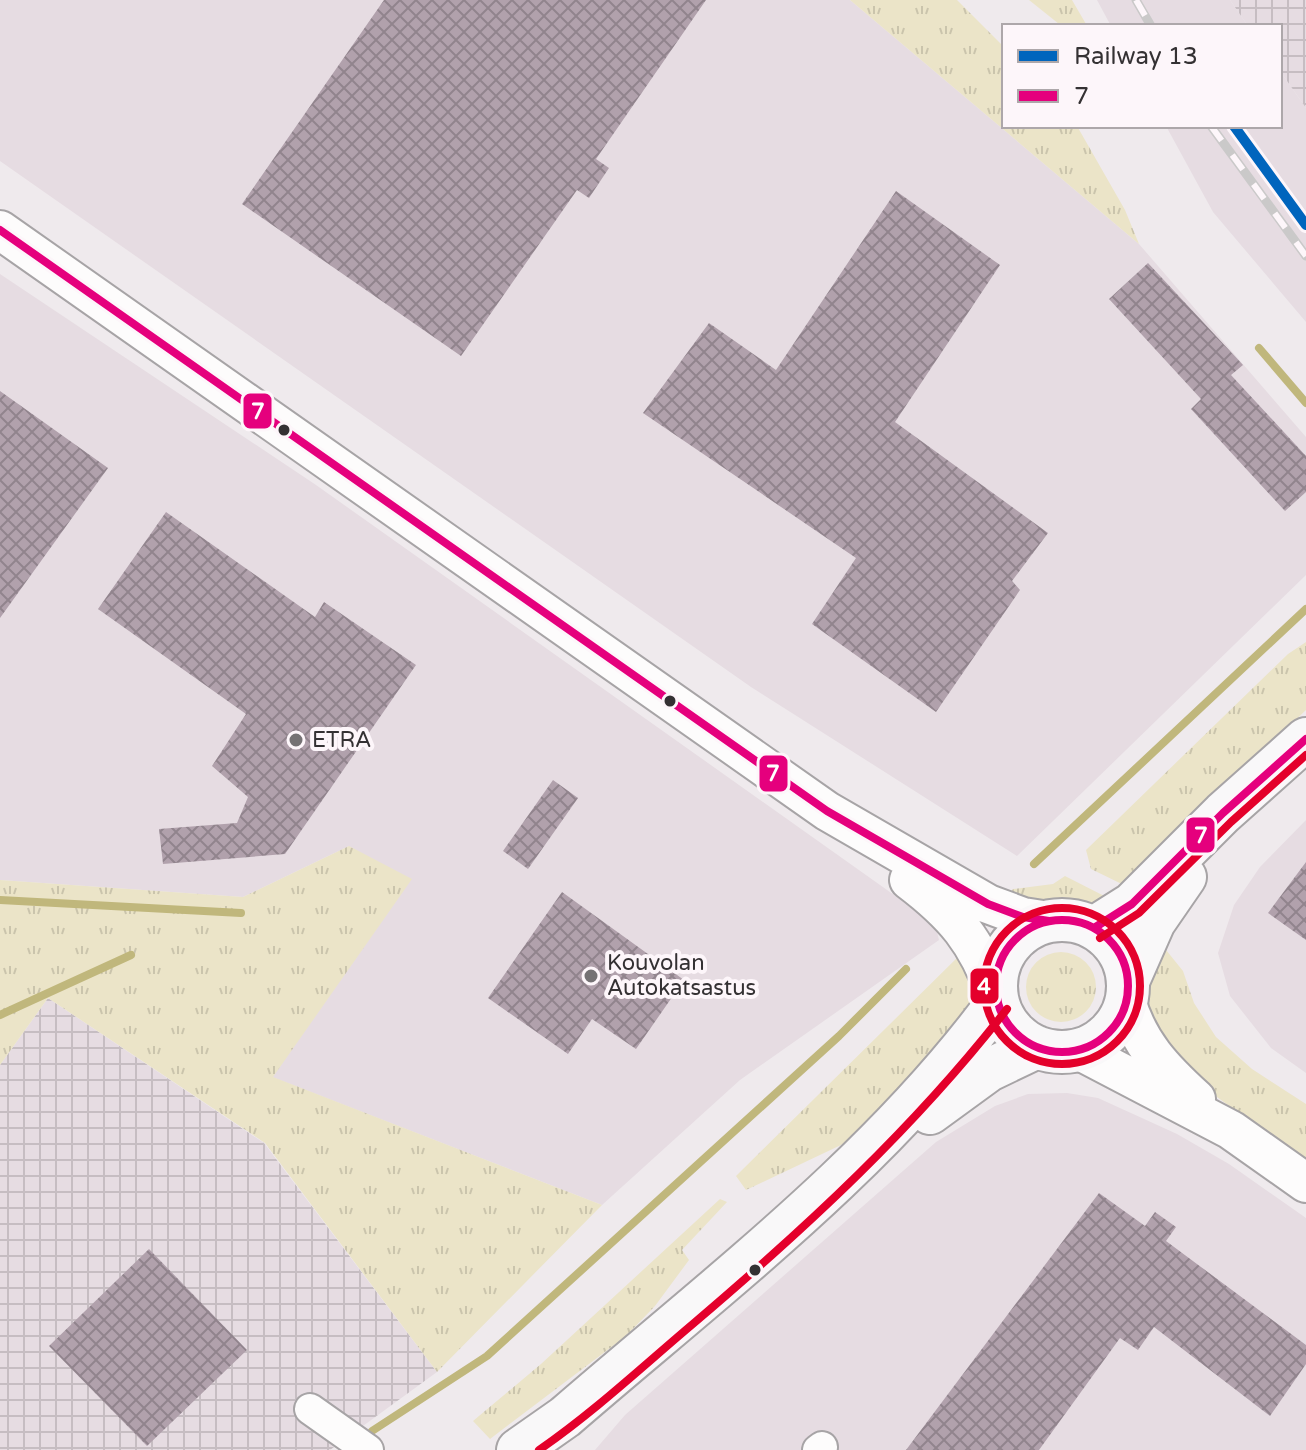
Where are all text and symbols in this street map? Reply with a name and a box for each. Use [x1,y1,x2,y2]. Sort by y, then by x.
legend [1002,24,1282,128]
text: Railway 13 [1074,42,1198,71]
text: 7 [1074,82,1089,111]
line badge: 7 [242,392,273,430]
text: 7 [251,399,265,425]
unlabelled marker [276,422,292,438]
unlabelled marker [662,693,678,709]
place label: ETRA [312,727,372,753]
marker: ETRA [287,731,305,749]
line badge: 7 [758,754,789,793]
text: 7 [766,761,780,787]
line badge: 7 [1185,816,1216,854]
text: 7 [1194,823,1208,849]
place label: Kouvolan Autokatsastus [607,950,756,1001]
marker: Kouvolan Autokatsastus [582,967,600,985]
line badge: 4 [969,967,1000,1005]
text: 4 [977,974,991,1000]
unlabelled marker [747,1262,763,1278]

